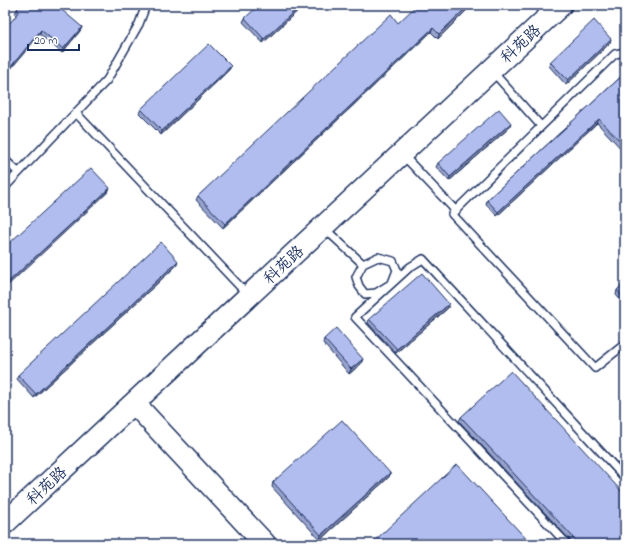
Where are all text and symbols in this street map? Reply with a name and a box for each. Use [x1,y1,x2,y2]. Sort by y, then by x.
street label: 科苑路 [496,19,547,70]
scale bar [28,26,79,52]
text: 20 m [34,32,57,50]
street label: 科苑路 [259,240,310,291]
street label: 科苑路 [22,461,73,512]

